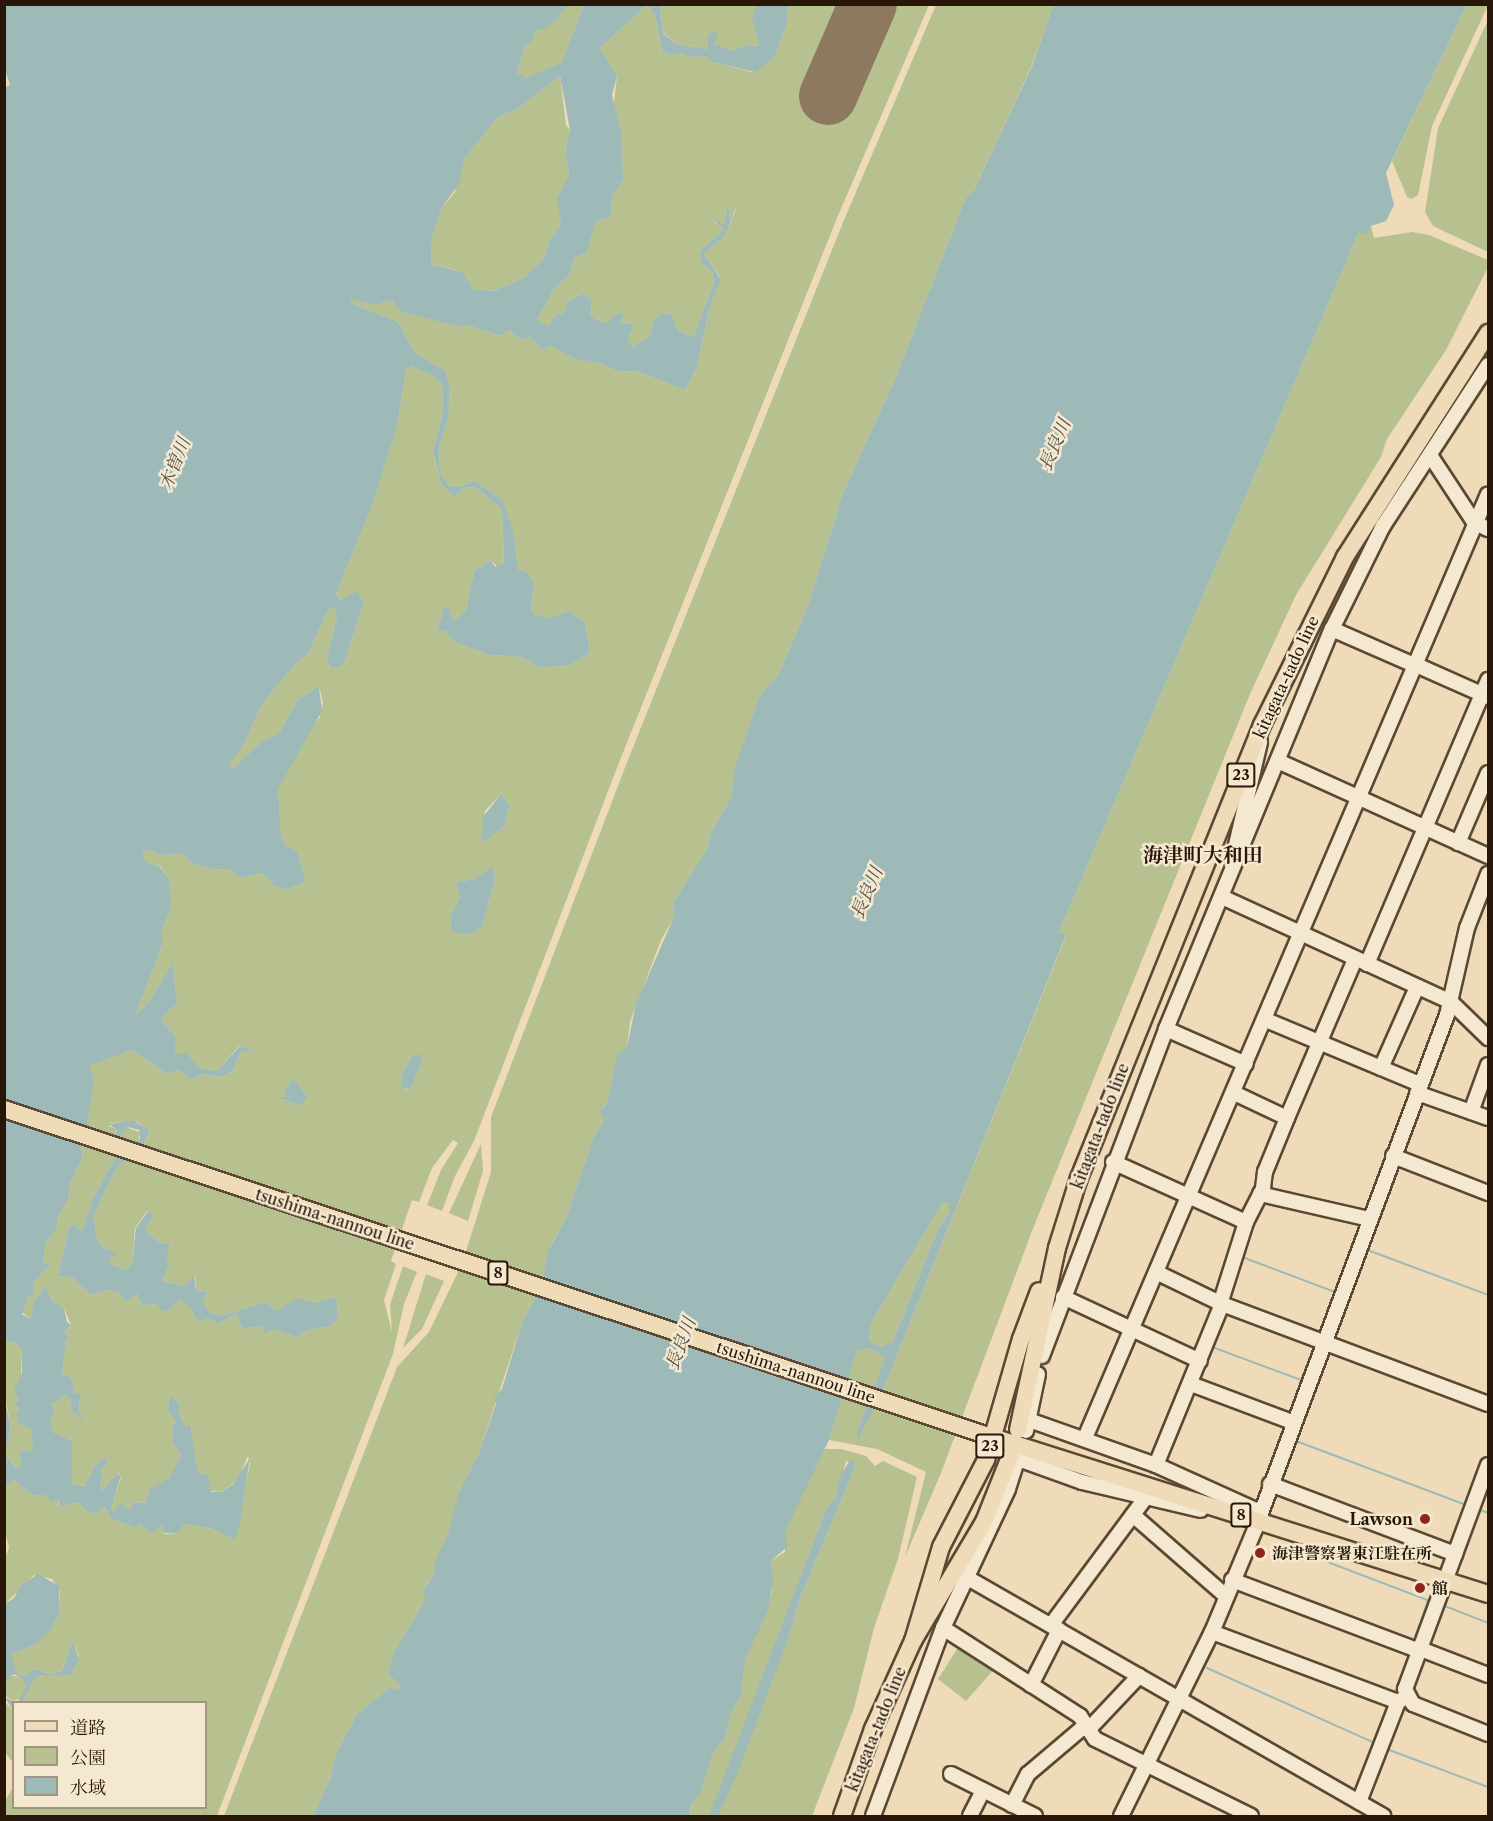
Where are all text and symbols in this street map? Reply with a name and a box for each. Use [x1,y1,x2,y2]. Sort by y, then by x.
water label: 長良川 [1035,416,1075,474]
water label: 木曽川 [155,435,195,493]
street label: kitagata-tado line [1249,613,1323,741]
road number: 23 [1226,763,1256,787]
district label: 海津町大和田 [1143,843,1263,867]
water label: 長良川 [847,864,887,922]
street label: kitagata-tado line [1067,1060,1133,1192]
street label: tsushima-nannou line [253,1184,417,1254]
road number: 8 [486,1261,510,1285]
water label: 長良川 [662,1315,700,1373]
street label: tsushima-nannou line [714,1337,878,1407]
road number: 23 [975,1434,1005,1458]
road number: 8 [1229,1503,1253,1527]
place label: Lawson [1349,1509,1413,1529]
marker: Lawson [1418,1512,1432,1526]
place label: 海津警察署東江駐在所 [1272,1543,1432,1563]
marker: 海津警察署東江駐在所 [1253,1546,1267,1560]
place label: 館 [1432,1578,1448,1598]
marker: 館 [1413,1581,1427,1595]
street label: kitagata-tado line [842,1664,910,1794]
legend [12,1701,207,1809]
text: 道路 [70,1717,106,1739]
text: 公園 [70,1747,106,1769]
text: 水域 [70,1777,106,1799]

